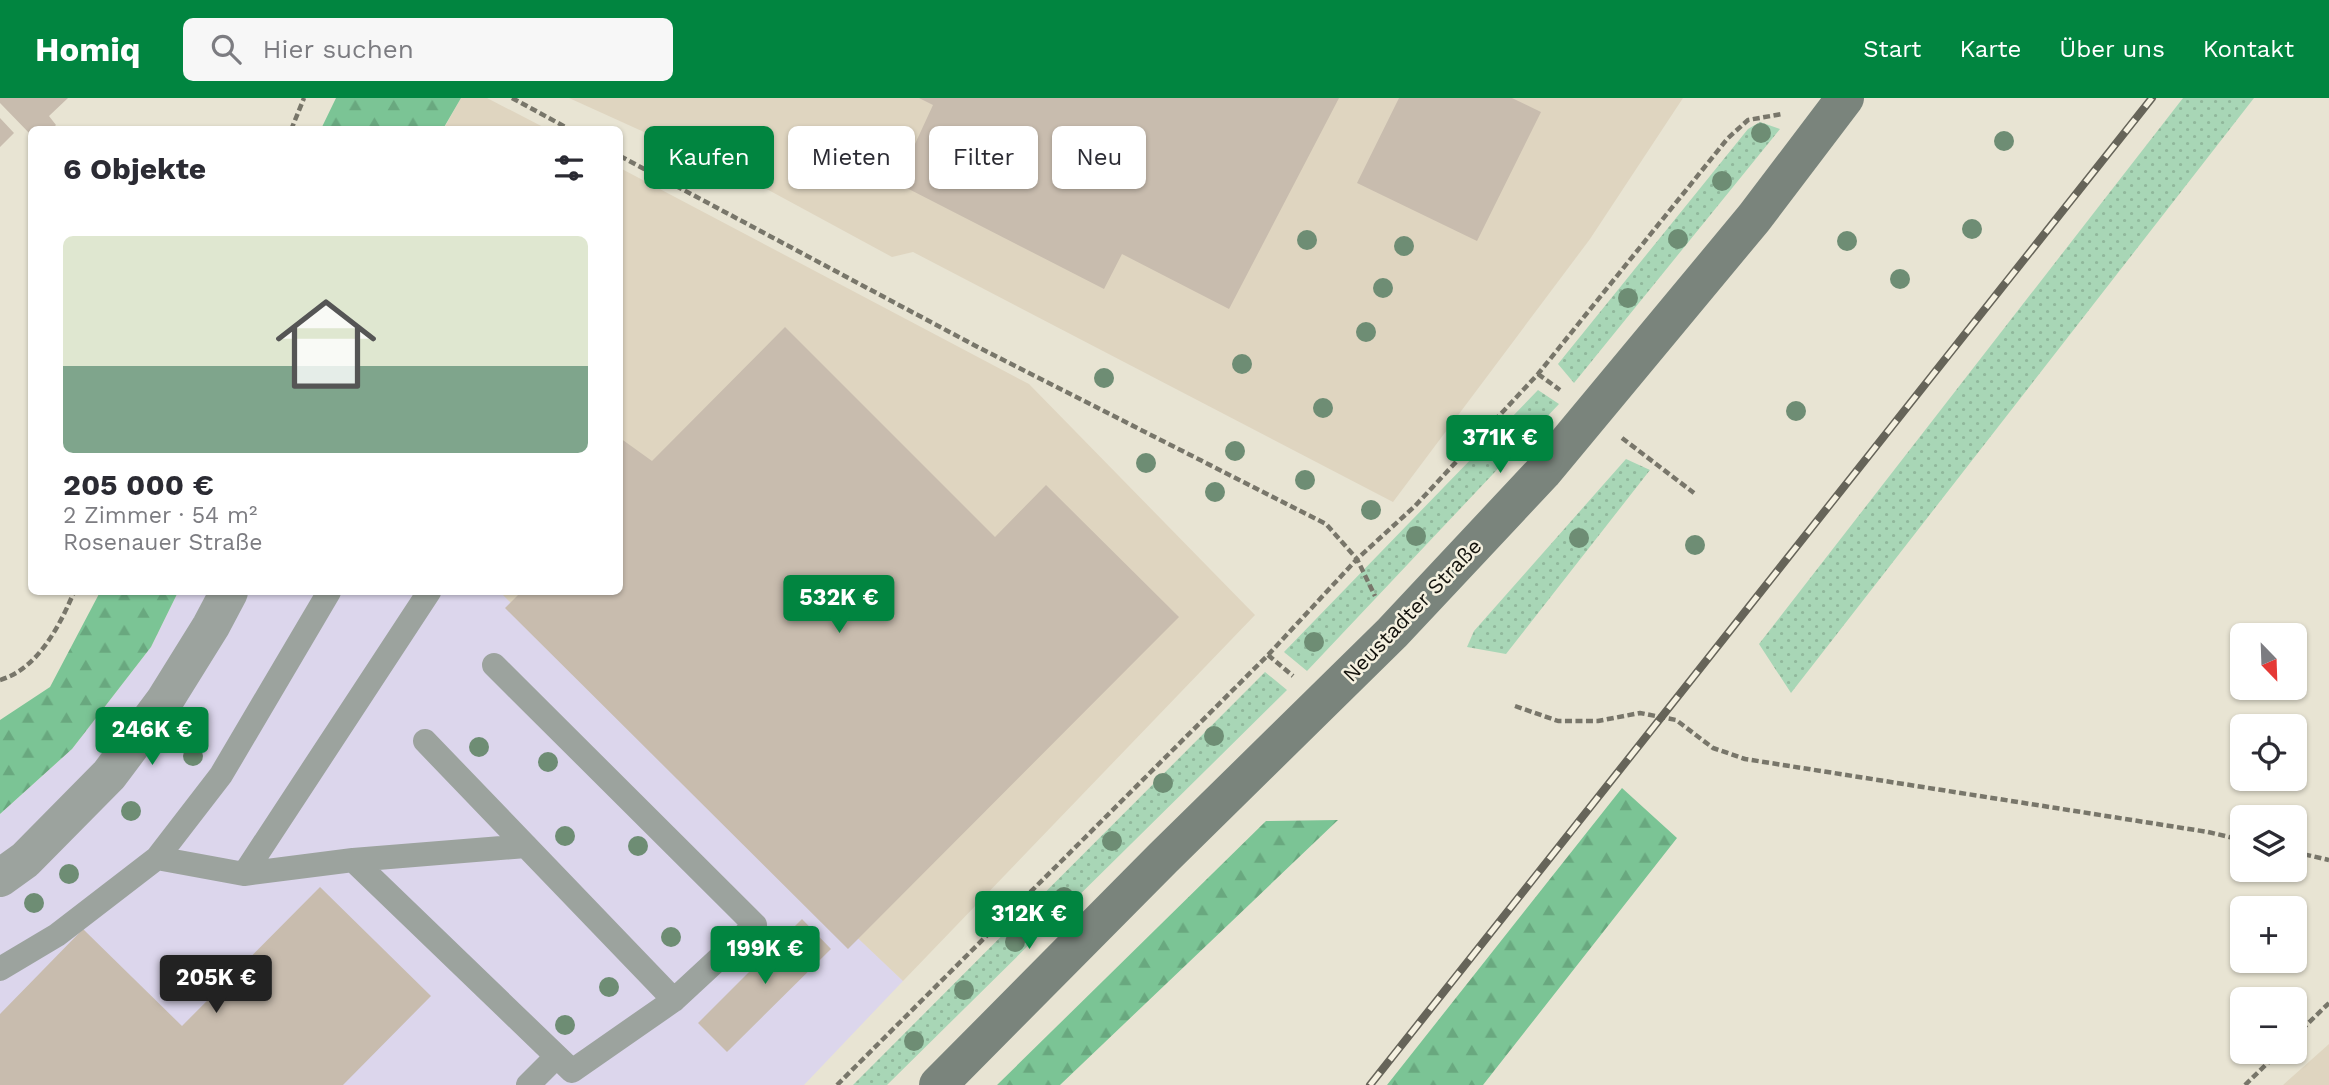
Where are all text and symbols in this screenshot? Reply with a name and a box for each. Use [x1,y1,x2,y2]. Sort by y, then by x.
search box [183,18,673,81]
text: Homiq [35,30,141,69]
icon: search [207,30,245,68]
text: Hier suchen [263,34,414,64]
text: Start [1863,35,1921,63]
text: Karte [1959,35,2021,63]
text: Über uns [2059,35,2165,63]
text: Kontakt [2203,35,2294,63]
chip: Kaufen [644,126,774,189]
chip: Mieten [788,126,915,189]
chip: Filter [929,126,1038,189]
chip: Neu [1052,126,1146,189]
icon: filters [550,149,588,187]
text: 6 Objekte [63,151,206,186]
icon: home [263,281,389,407]
pin: 371K € [1443,416,1557,475]
text: 371K € [1462,424,1538,451]
text: 205 000 € [63,467,214,502]
text: 2 Zimmer · 54 m² [63,502,257,529]
text: Rosenauer Straße [63,529,262,556]
street label: Neustadter Straße [1337,533,1487,687]
pin: 532K € [782,575,896,635]
text: 532K € [799,584,879,611]
north arrow [2230,623,2306,700]
map controls [2230,623,2307,1064]
pin: 246K € [95,708,209,767]
button: locate [2230,714,2307,791]
text: 246K € [111,716,193,743]
button: layers [2230,805,2307,882]
pin: 312K € [972,892,1086,951]
button: + [2230,896,2307,973]
text: 312K € [991,900,1067,927]
pin: 199K € [708,926,822,986]
text: 199K € [727,935,803,962]
pin: 205K € [159,956,273,1015]
text: 205K € [176,964,256,991]
button: − [2230,987,2307,1064]

